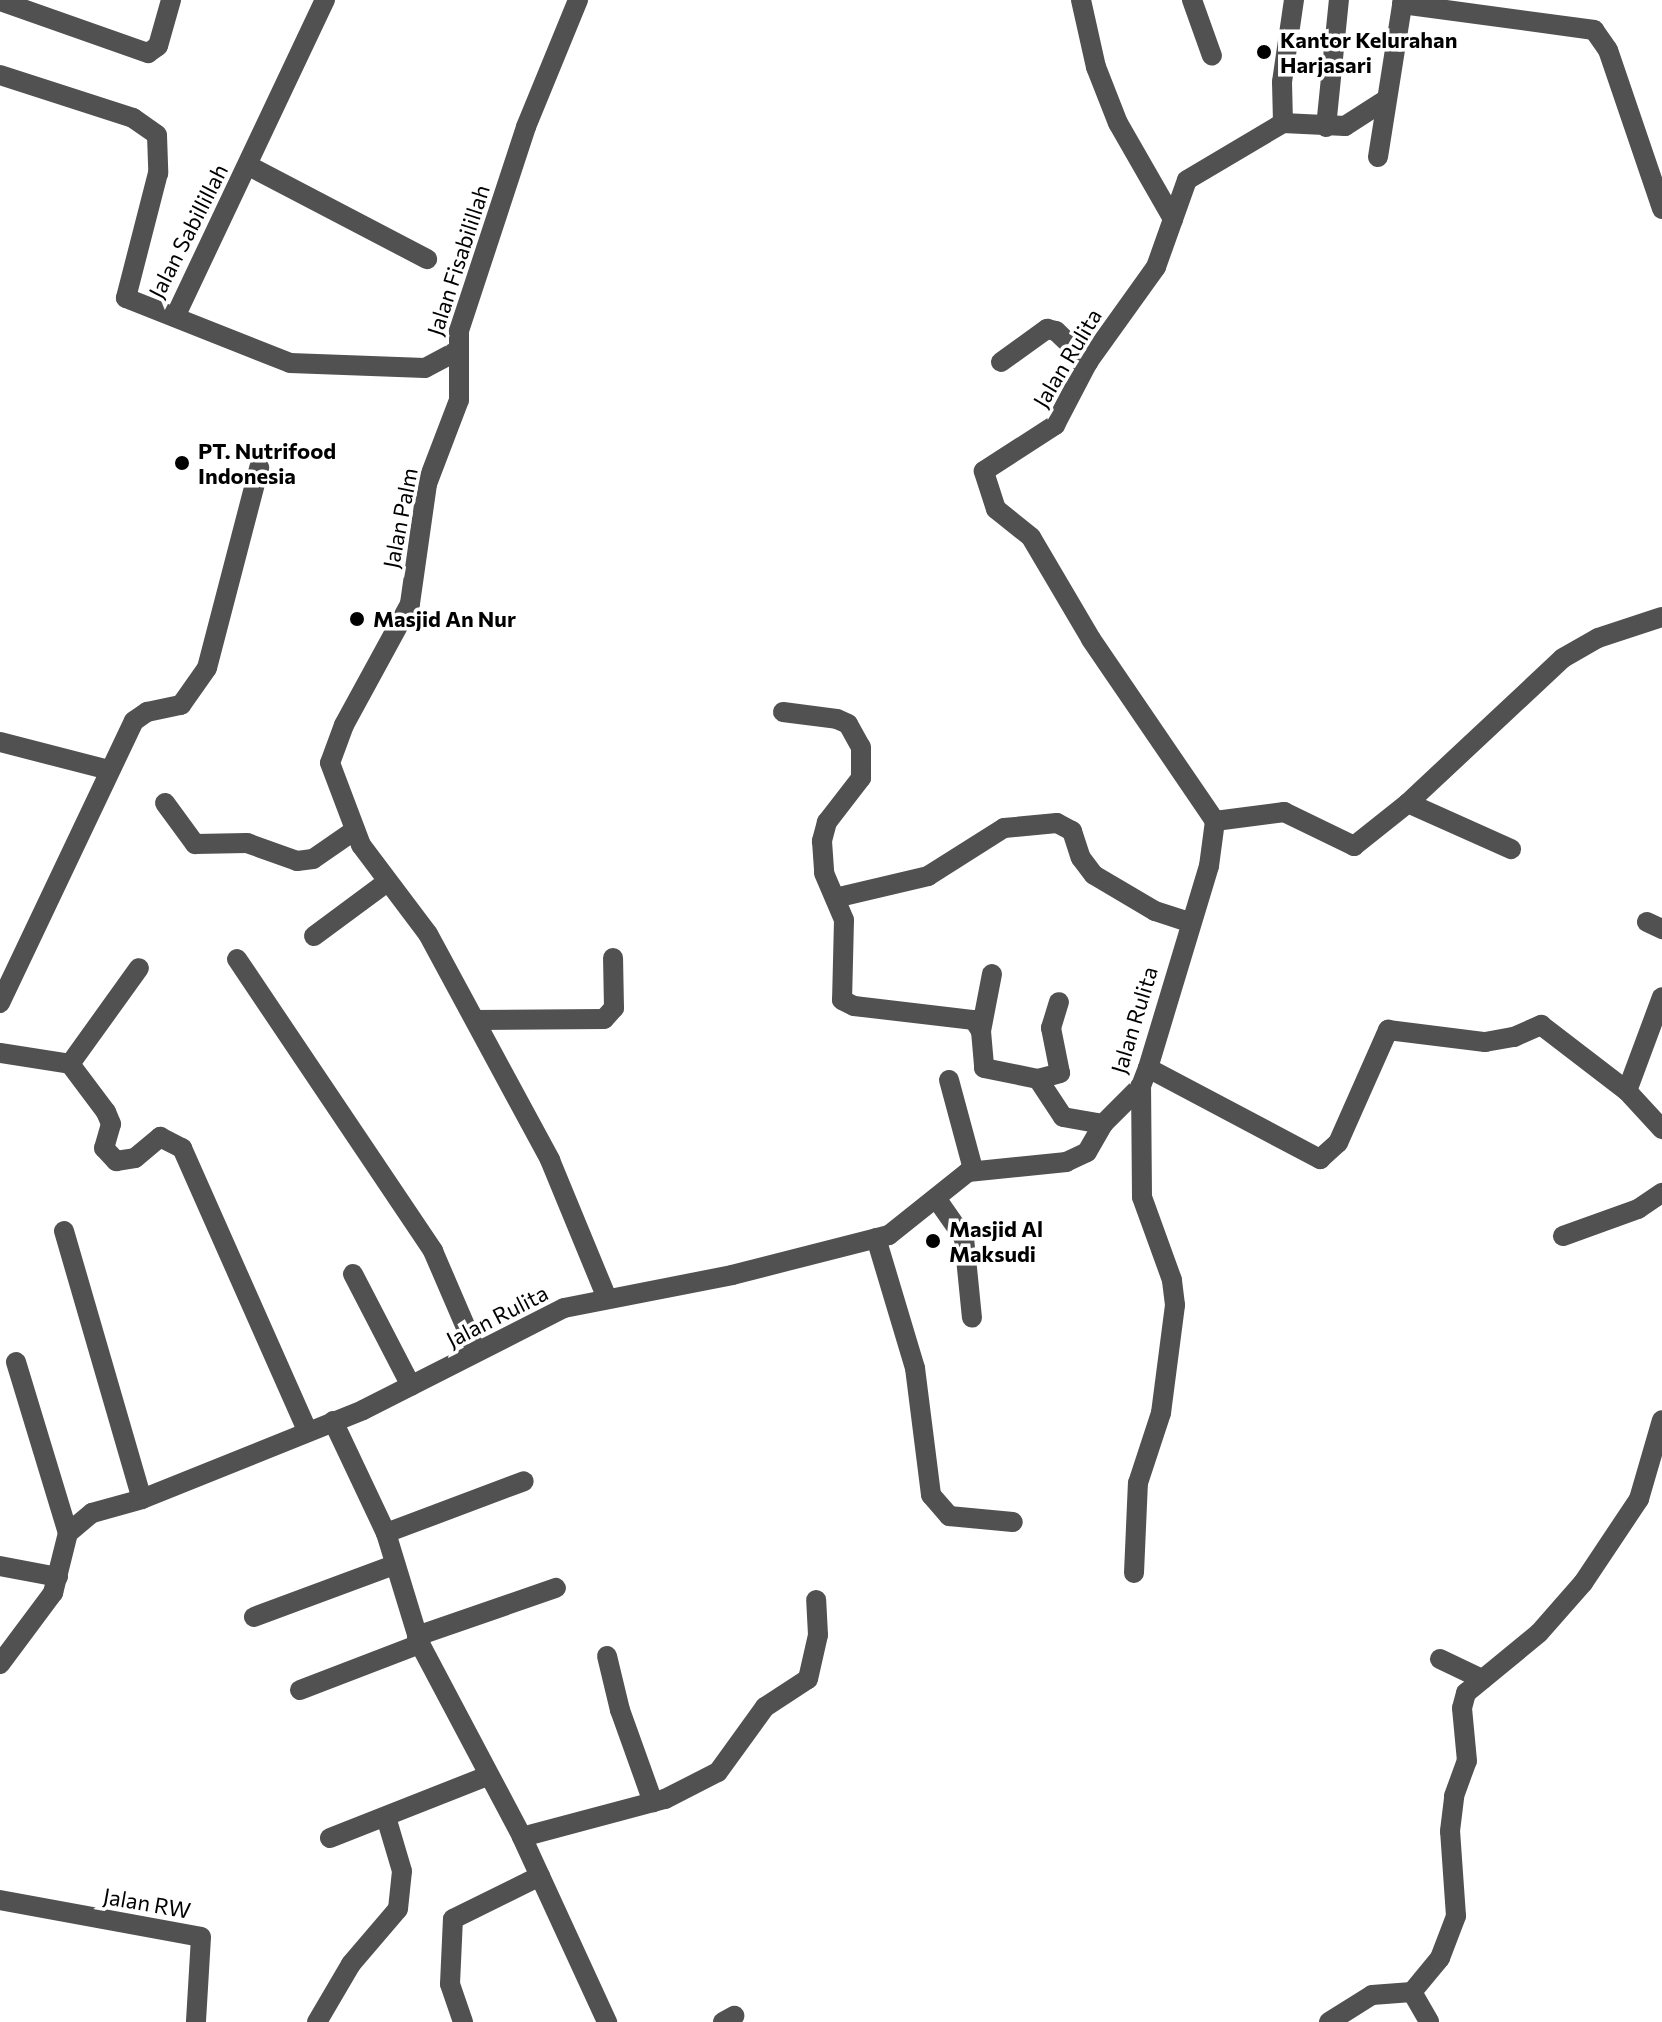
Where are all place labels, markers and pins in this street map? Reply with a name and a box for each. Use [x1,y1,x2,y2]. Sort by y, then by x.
place label: Kantor Kelurahan Harjasari [1280,26,1457,78]
marker: Kantor Kelurahan Harjasari [1255,43,1273,61]
place label: PT. Nutrifood Indonesia [198,437,336,488]
marker: PT. Nutrifood Indonesia [173,454,191,472]
place label: Masjid An Nur [373,606,516,632]
marker: Masjid An Nur [348,610,366,628]
place label: Masjid Al Maksudi [949,1215,1043,1266]
marker: Masjid Al Maksudi [924,1232,942,1250]

